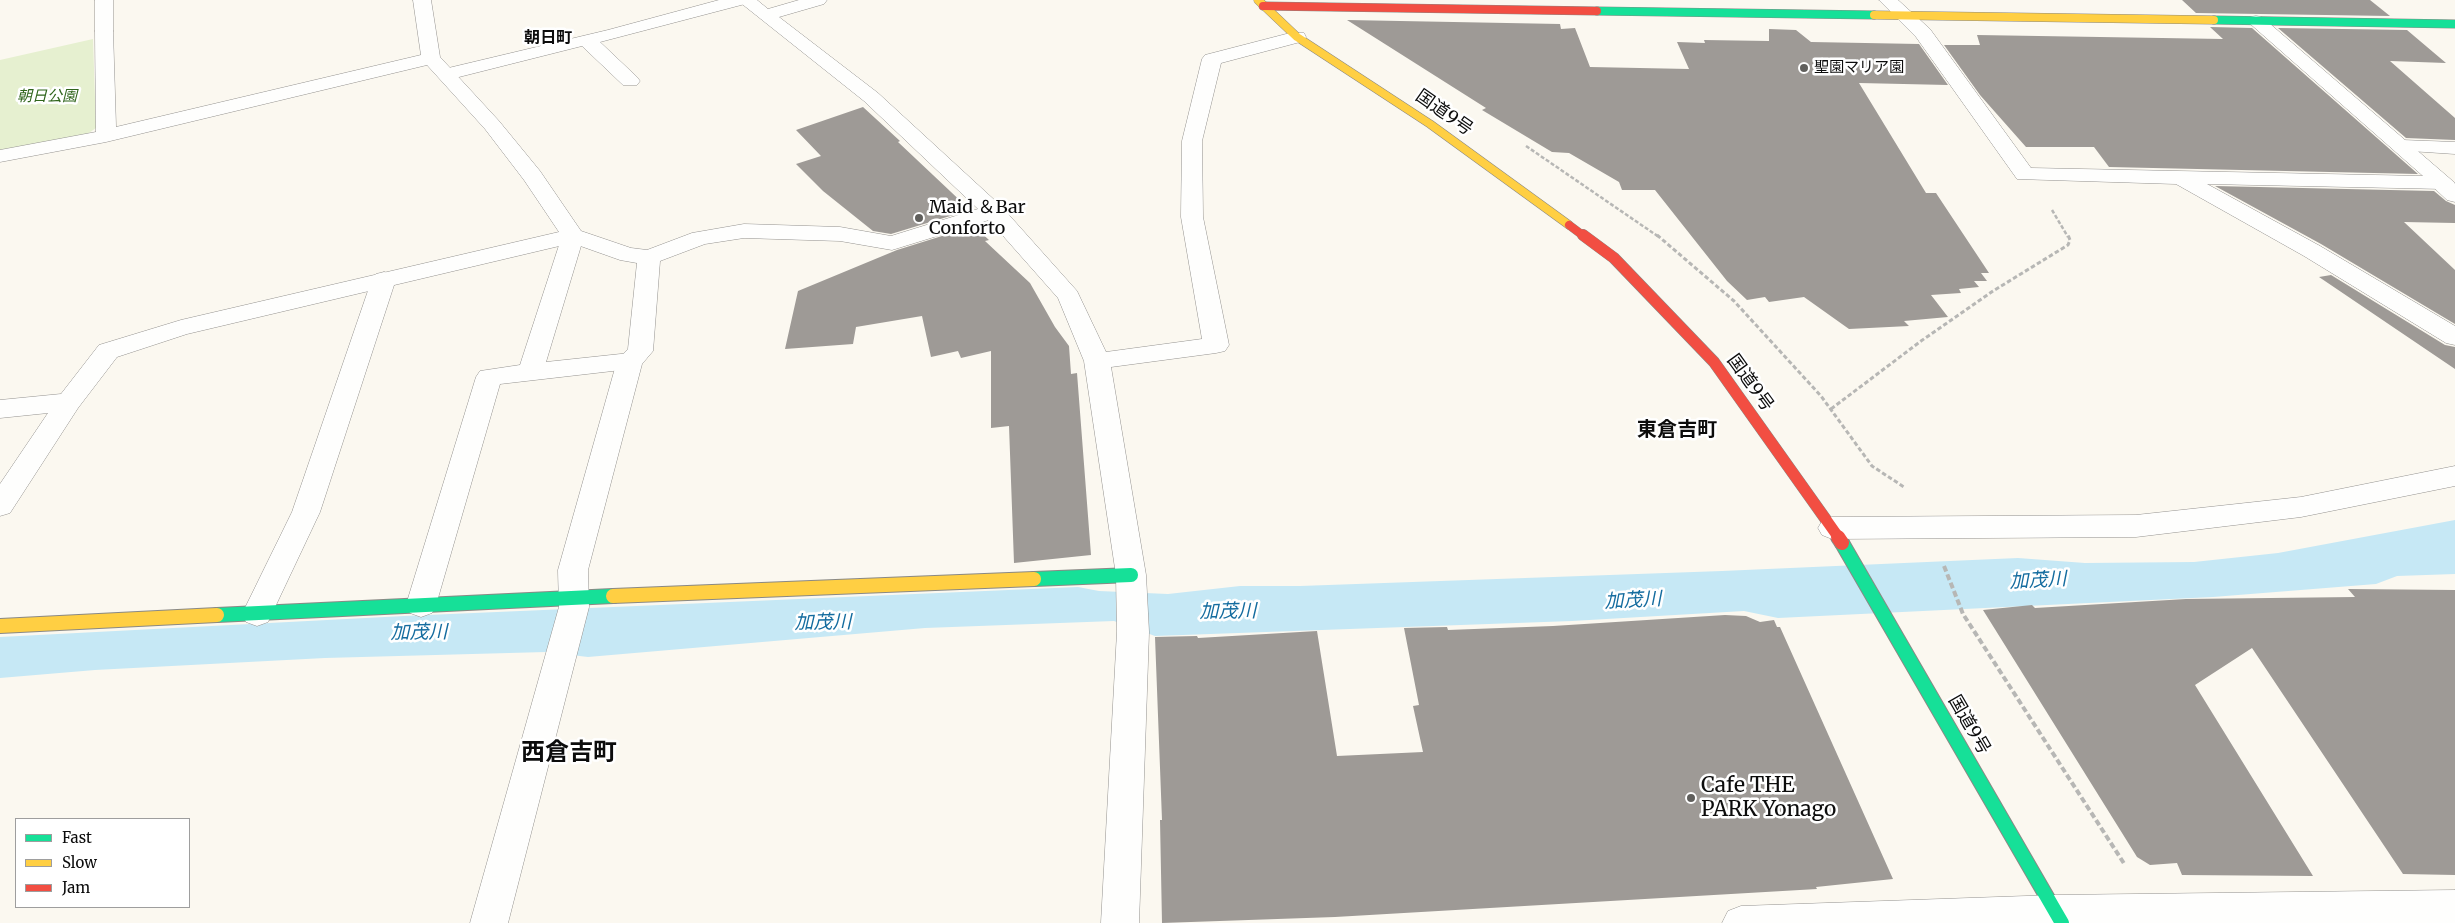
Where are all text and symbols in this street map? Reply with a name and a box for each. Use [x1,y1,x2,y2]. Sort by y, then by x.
district label: 朝日町 [524,28,572,48]
place label: 聖園マリア園 [1814,59,1904,77]
marker: 聖園マリア園 [1798,62,1810,74]
street label: 国道9号 [1411,86,1477,140]
park label: 朝日公園 [17,88,77,106]
place label: Maid ＆Bar Conforto [929,197,1026,240]
marker: Maid ＆Bar Conforto [913,212,925,224]
street label: 国道9号 [1722,350,1778,416]
district label: 東倉吉町 [1637,418,1717,442]
water label: 加茂川 [2009,568,2067,594]
water label: 加茂川 [1604,588,1662,614]
water label: 加茂川 [1199,600,1257,624]
water label: 加茂川 [794,611,852,635]
water label: 加茂川 [390,621,448,645]
street label: 国道9号 [1943,691,1995,759]
district label: 西倉吉町 [521,739,617,767]
place label: Cafe THE PARK Yonago [1701,773,1836,823]
marker: Cafe THE PARK Yonago [1685,792,1697,804]
legend [15,818,190,908]
text: Fast [62,828,92,847]
text: Slow [62,853,97,872]
text: Jam [62,878,90,897]

